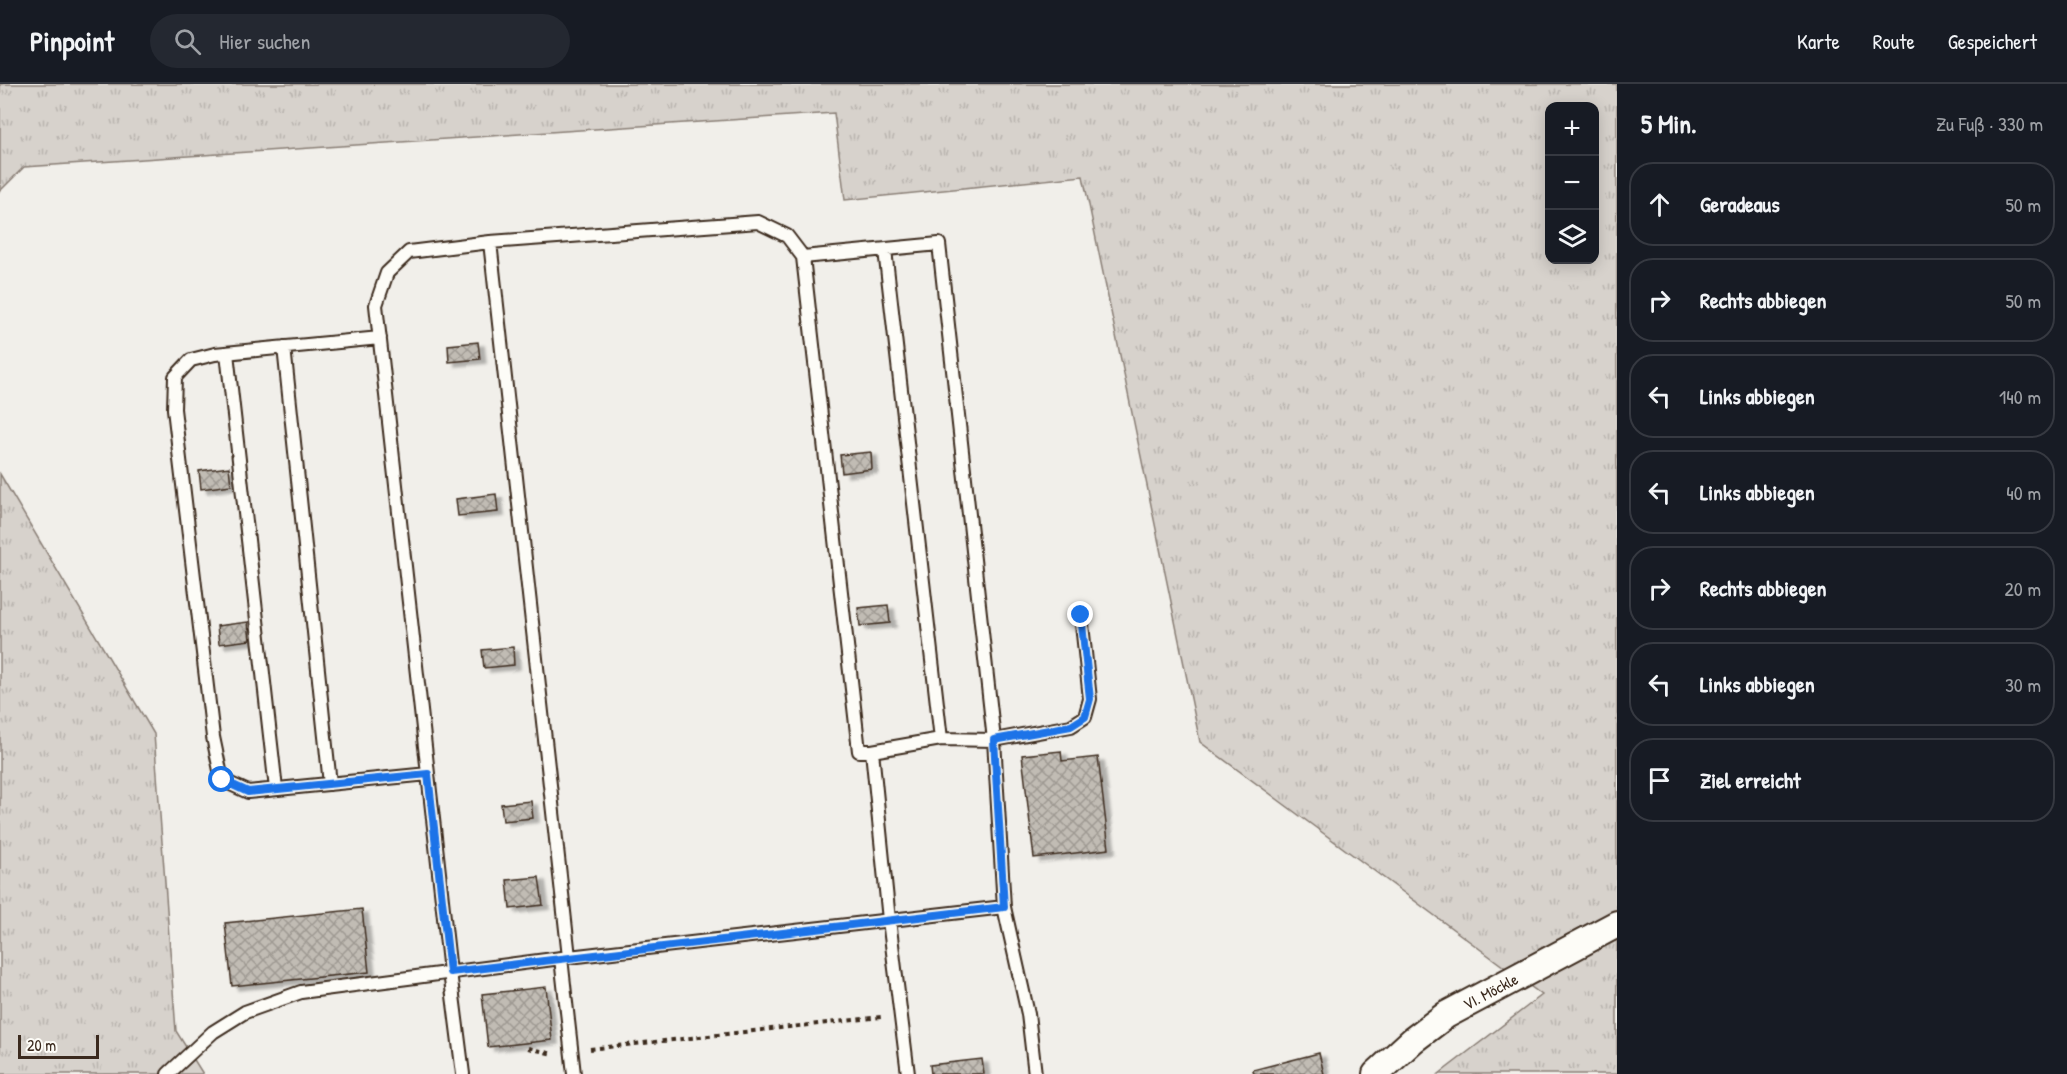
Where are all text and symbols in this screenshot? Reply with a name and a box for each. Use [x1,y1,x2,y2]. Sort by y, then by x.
search box [150,14,570,68]
text: Pinpoint [30,22,114,60]
icon: search [171,25,204,58]
text: Hier suchen [219,26,311,56]
text: Karte [1797,27,1840,56]
text: Route [1873,27,1915,56]
text: Gespeichert [1948,27,2037,56]
map controls [1545,102,1599,264]
button: + [1545,102,1599,156]
text: 5 Min. [1641,106,1697,141]
text: Zu Fuß · 330 m [1936,110,2043,137]
button: − [1545,156,1599,210]
icon: ahead [1643,188,1676,221]
text: Geradeaus [1700,189,1780,219]
text: 50 m [2005,191,2041,218]
button: layers [1545,210,1599,264]
icon: right [1643,284,1676,317]
text: Rechts abbiegen [1700,285,1827,315]
text: 50 m [2005,287,2041,314]
icon: left [1643,380,1676,413]
text: Links abbiegen [1700,381,1815,411]
text: 140 m [1999,383,2041,410]
icon: left [1643,476,1676,509]
text: Links abbiegen [1700,477,1815,507]
text: 40 m [2006,479,2041,506]
icon: right [1643,572,1676,605]
text: Rechts abbiegen [1700,573,1827,603]
text: 20 m [2004,575,2041,602]
route end [1067,601,1093,627]
icon: left [1643,668,1676,701]
text: Links abbiegen [1700,669,1815,699]
text: 30 m [2005,671,2041,698]
icon: arrive [1643,764,1676,797]
text: Ziel erreicht [1700,765,1800,795]
route start [208,766,234,792]
street label: VI. Möckle [1459,967,1522,1015]
scale bar [18,1032,99,1060]
text: 20 m [27,1034,56,1056]

